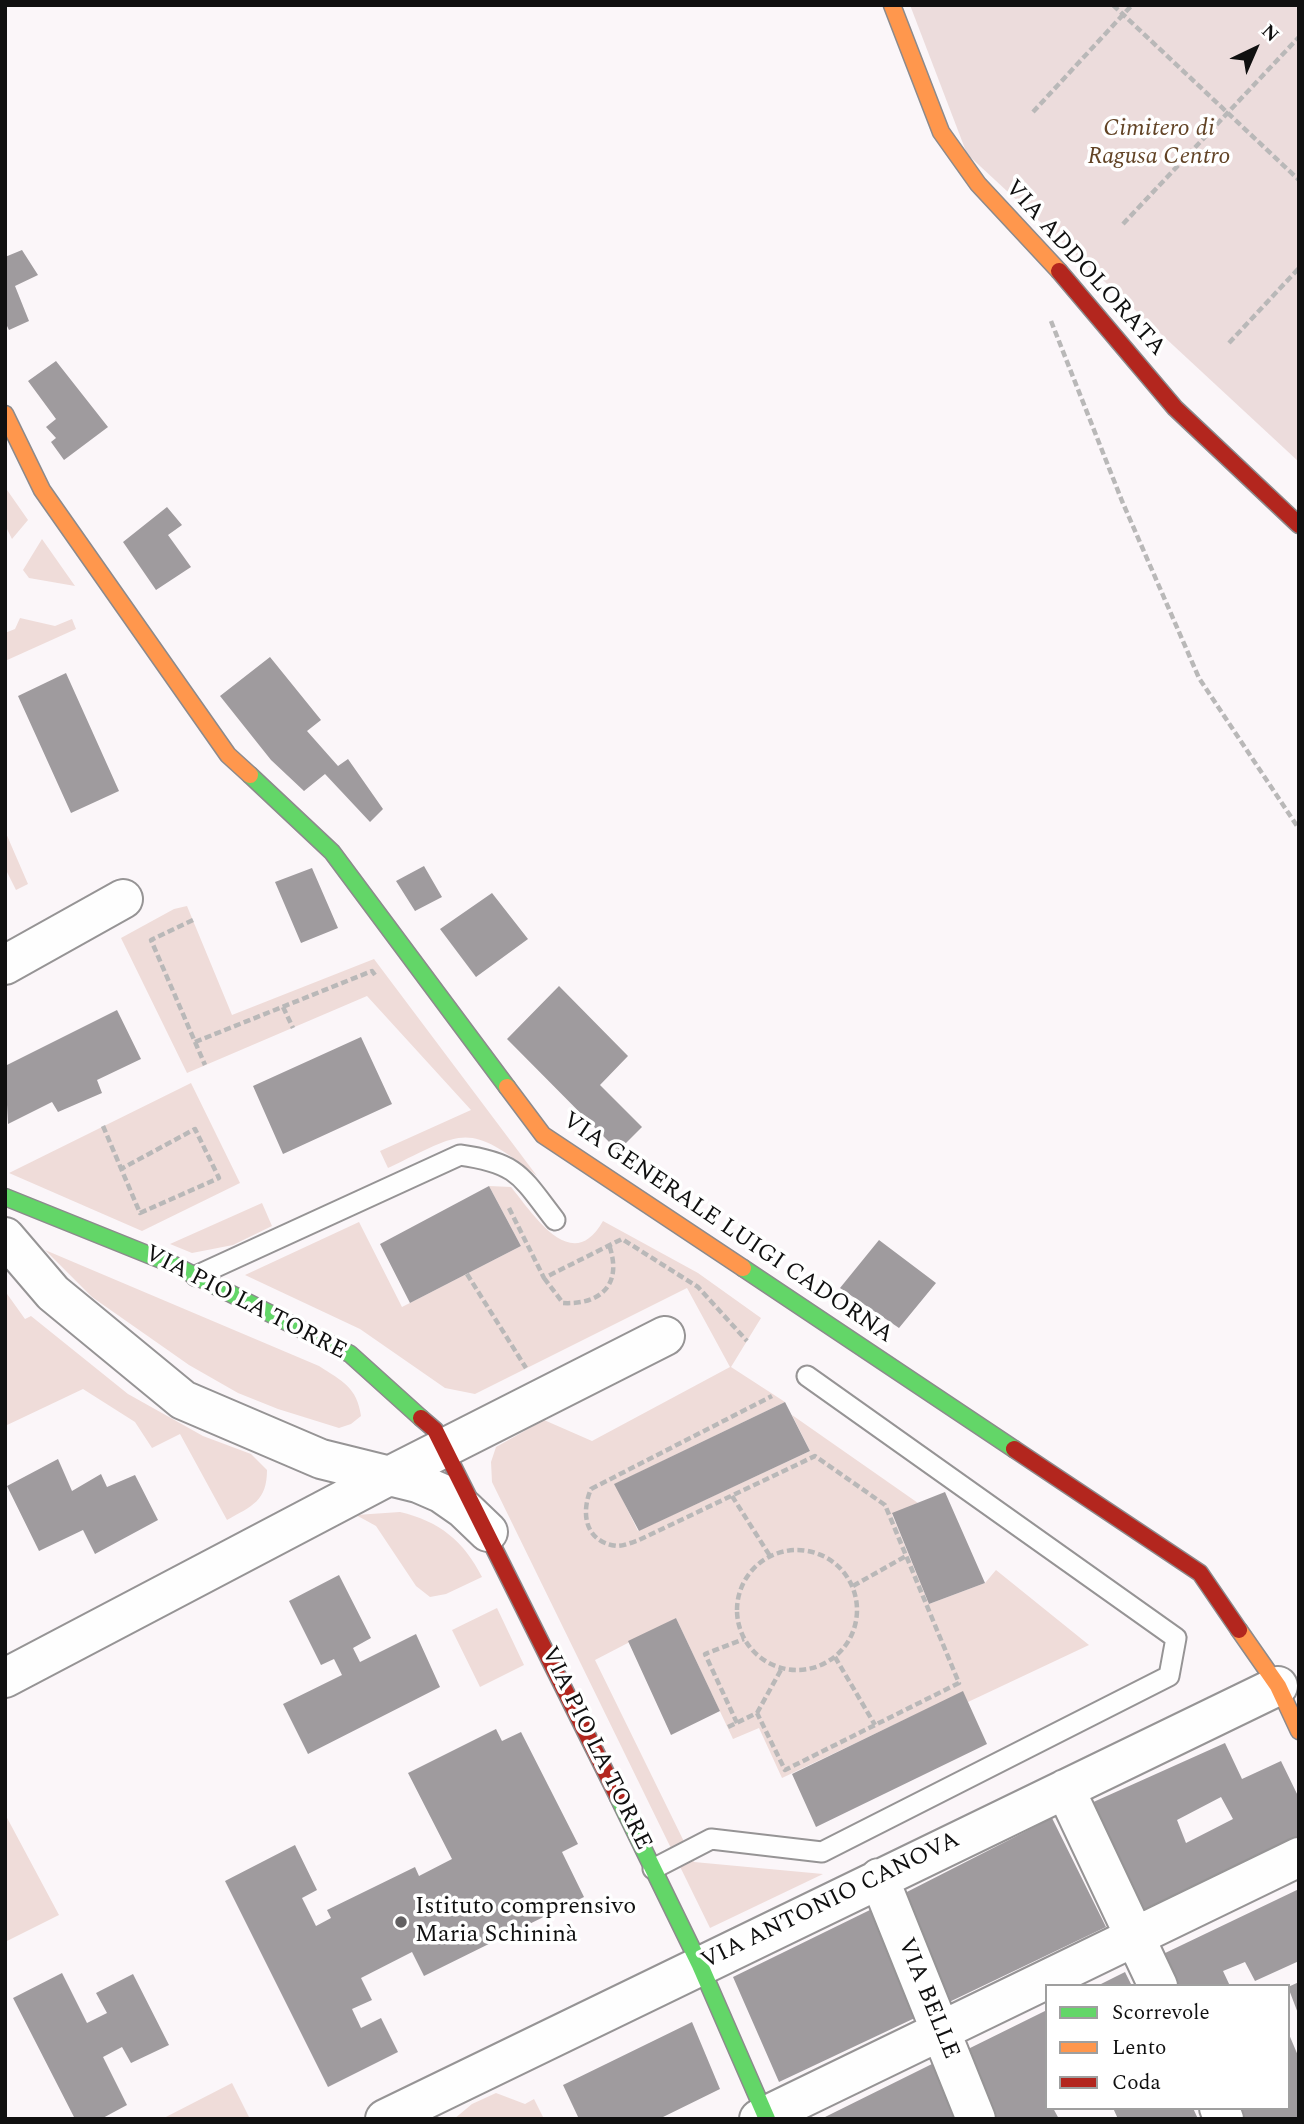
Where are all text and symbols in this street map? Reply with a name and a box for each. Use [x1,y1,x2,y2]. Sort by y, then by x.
north arrow [1220,14,1290,84]
text: N [1254,18,1286,49]
park label: Cimitero di Ragusa Centro [1087,116,1231,172]
street label: VIA ADDOLORATA [997,175,1171,363]
street label: VIA GENERALE LUIGI CADORNA [556,1107,898,1351]
street label: VIA PIO LA TORRE [139,1241,351,1367]
street label: VIA PIO LA TORRE [533,1643,657,1855]
street label: VIA ANTONIO CANOVA [697,1827,965,1977]
place label: Istituto comprensivo Maria Schininà [415,1894,636,1950]
marker: Istituto comprensivo Maria Schininà [393,1914,409,1930]
street label: VIA BELLE [890,1934,964,2064]
legend [1045,1984,1290,2110]
text: Scorrevole [1112,1997,1210,2029]
text: Lento [1112,2032,1166,2064]
text: Coda [1112,2067,1161,2099]

